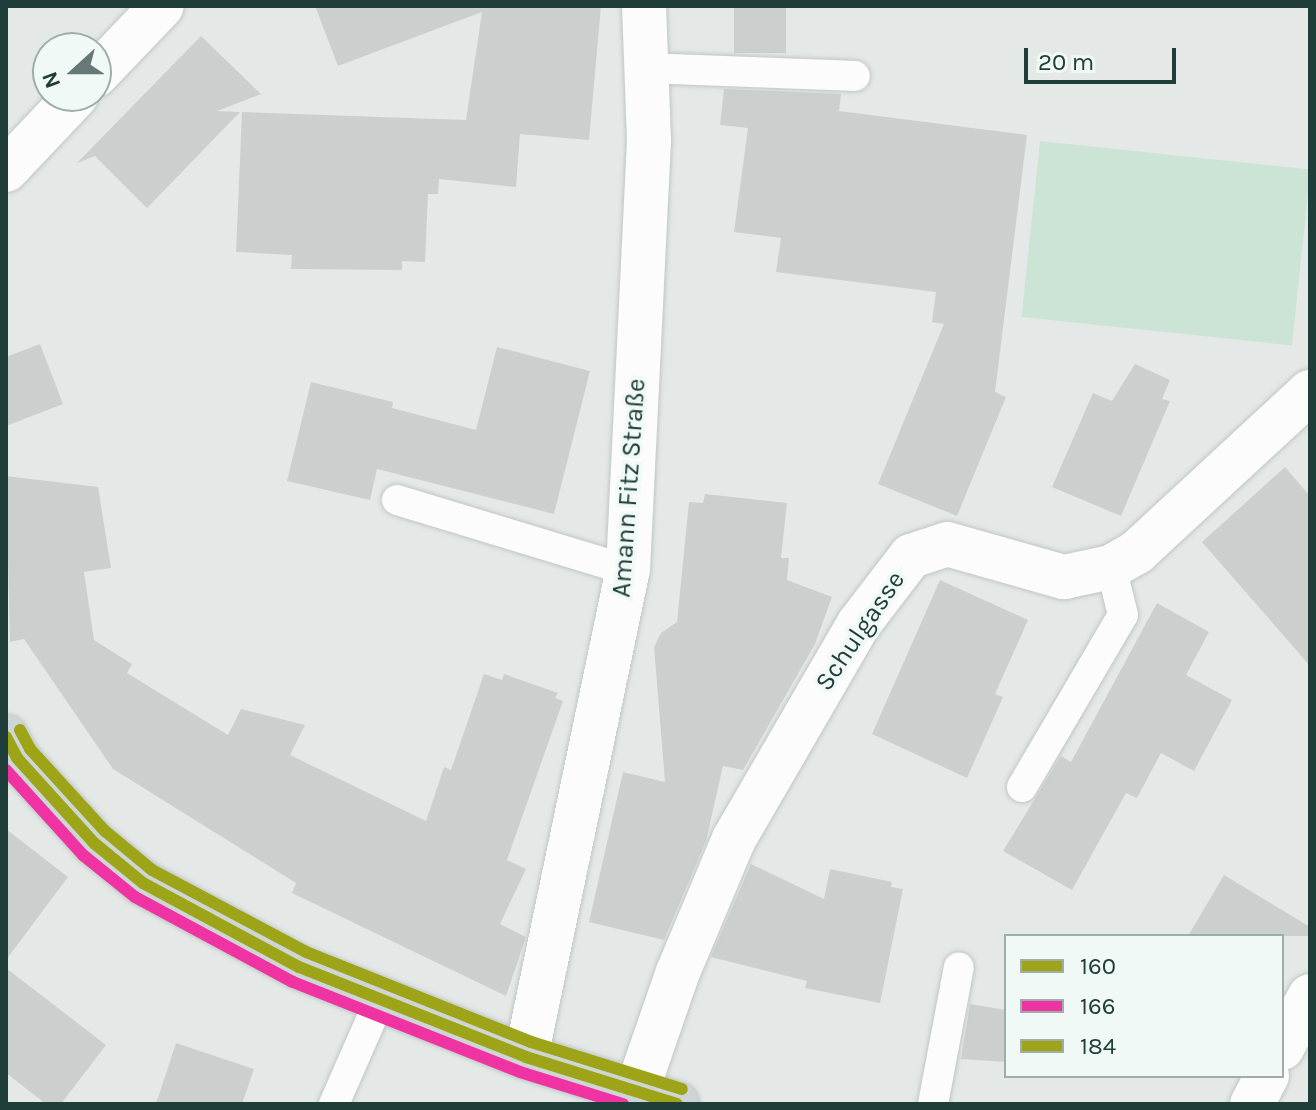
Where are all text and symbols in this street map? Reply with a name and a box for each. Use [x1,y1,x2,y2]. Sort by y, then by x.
north arrow [32,32,112,112]
scale bar [1028,32,1180,82]
text: 20 m [1038,48,1094,76]
text: N [36,68,66,92]
street label: Amann Fitz Straße [606,378,652,598]
street label: Schulgasse [809,565,911,697]
legend [1004,934,1284,1078]
text: 160 [1080,952,1116,980]
text: 166 [1080,992,1115,1020]
text: 184 [1080,1032,1116,1060]

